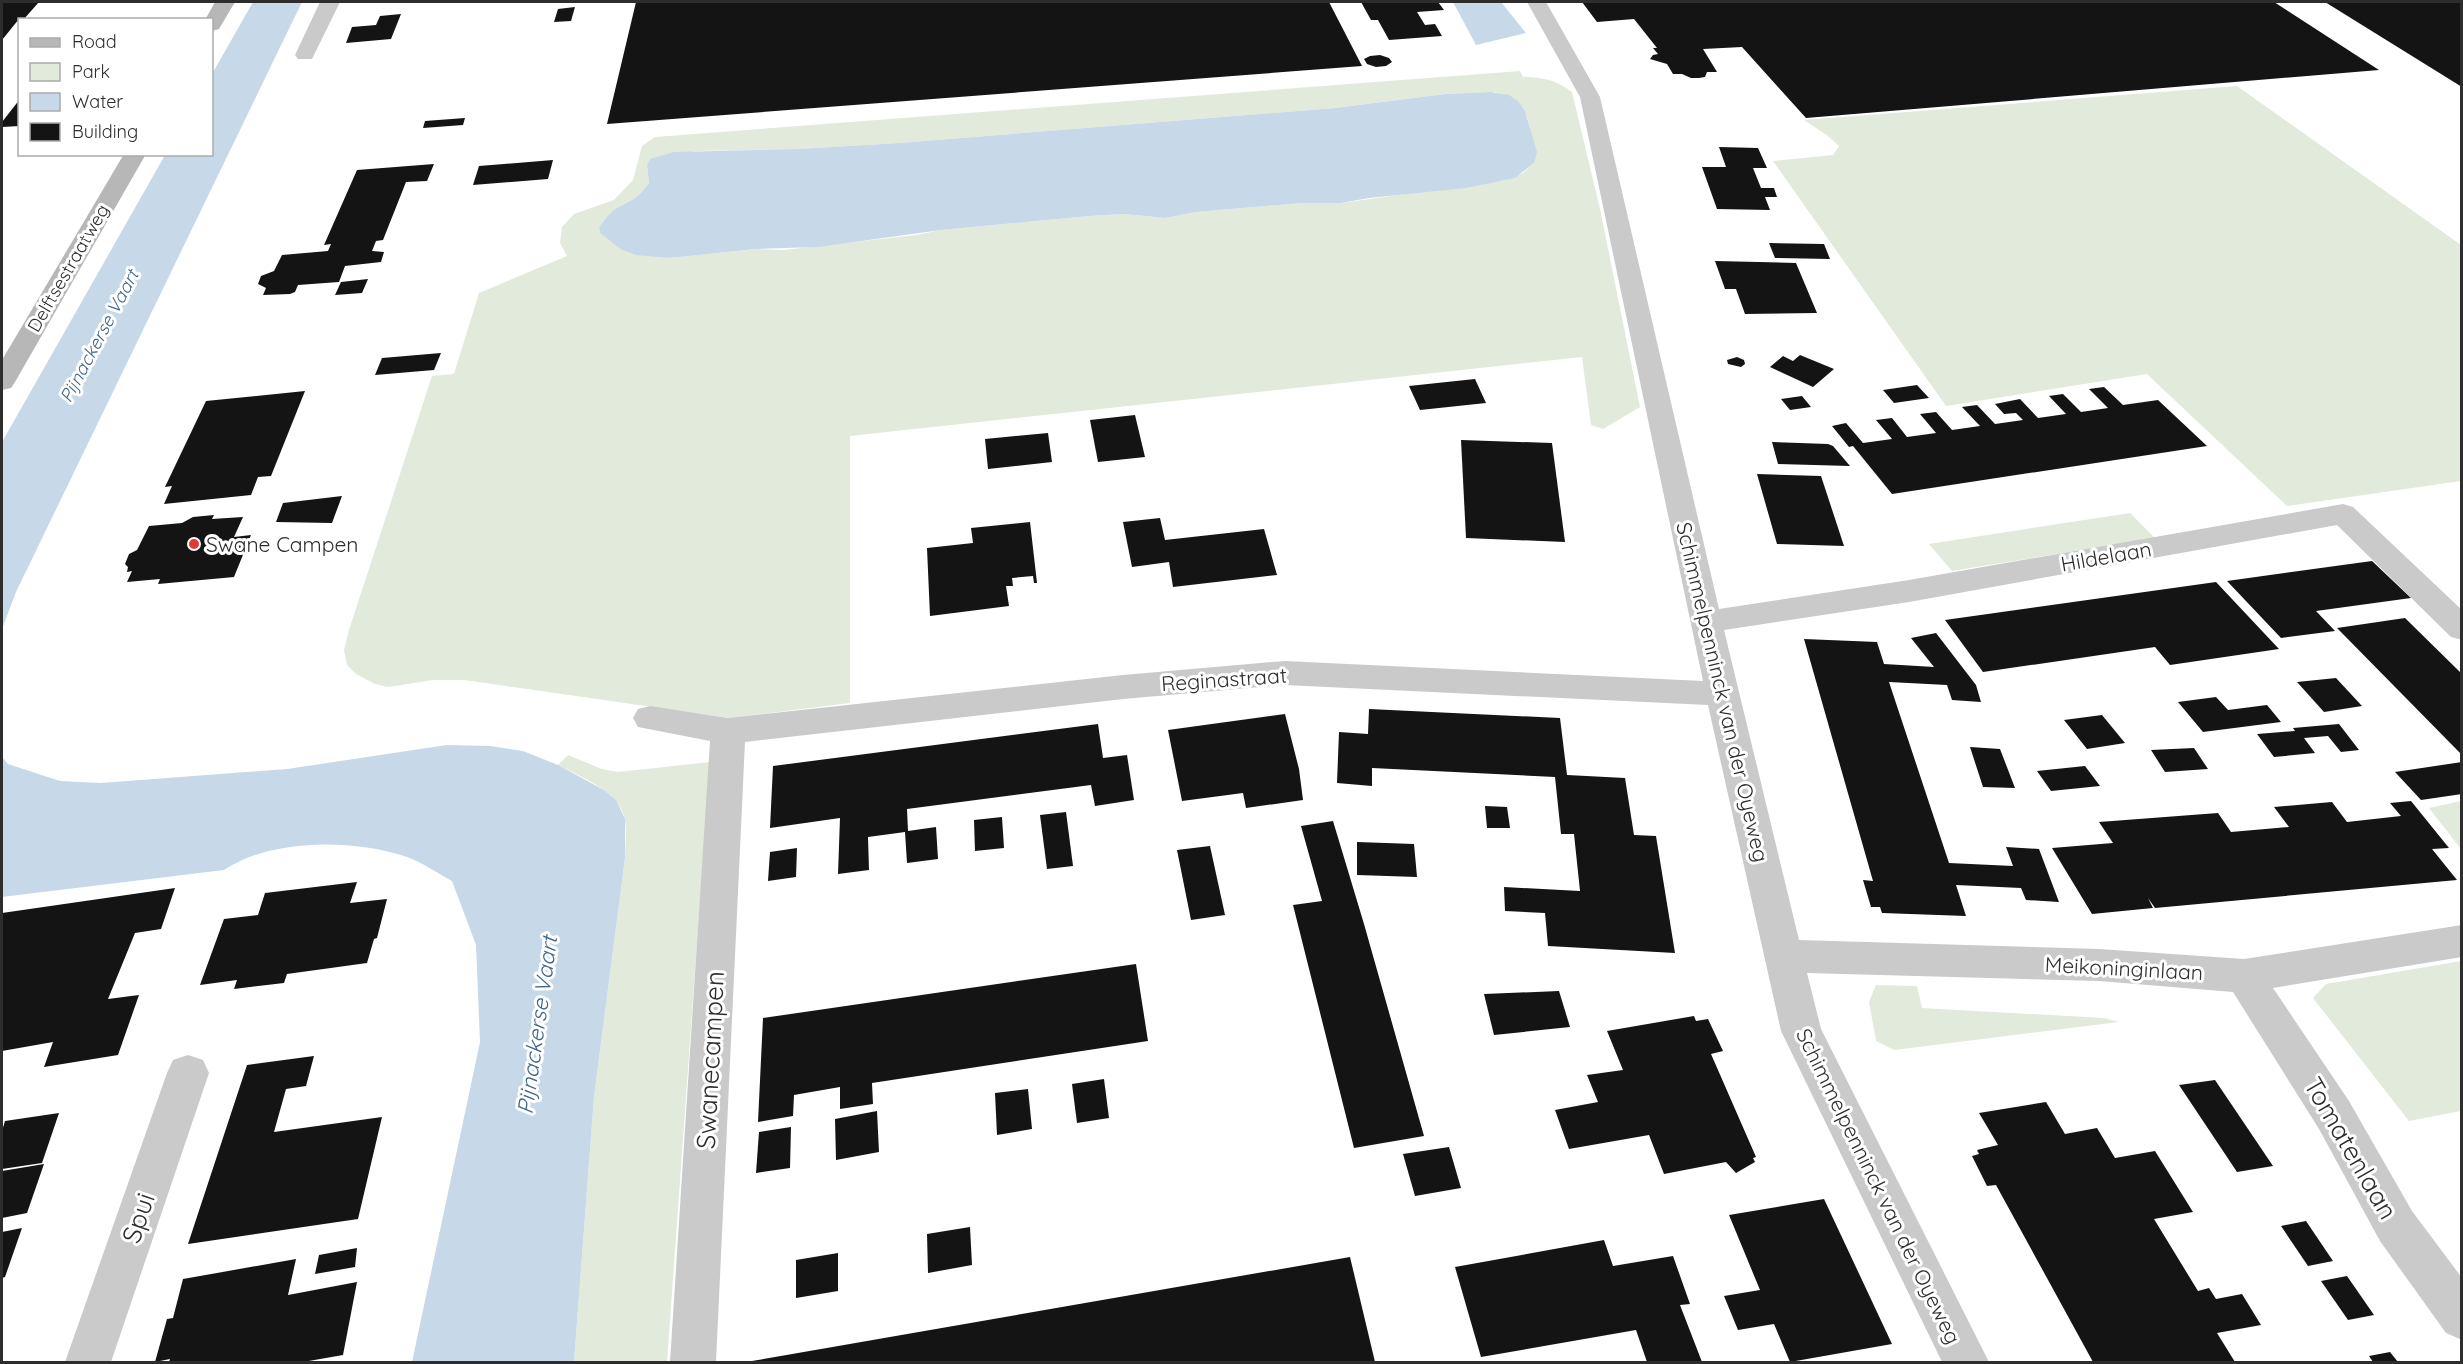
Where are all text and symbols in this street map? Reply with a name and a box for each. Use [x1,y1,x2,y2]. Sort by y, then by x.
legend [18,18,213,156]
text: Road [72,30,117,53]
text: Park [72,60,110,83]
text: Water [72,90,123,113]
text: Building [72,120,138,143]
street label: Delftsestraatweg [22,200,114,336]
water label: Pijnackerse Vaart [54,264,144,406]
street label: Schimmelpenninck van der Oyeweg [1671,520,1775,864]
place label: Swane Campen [206,531,358,557]
street label: Hildelaan [2059,535,2153,577]
marker: Swane Campen [187,537,201,551]
street label: Reginastraat [1160,662,1288,696]
water label: Pijnackerse Vaart [511,932,564,1116]
street label: Meikoninginlaan [2044,951,2204,985]
street label: Swanecampen [689,970,731,1150]
street label: Schimmelpenninck van der Oyeweg [1791,1024,1967,1348]
street label: Tomatenlaan [2297,1071,2405,1225]
street label: Spui [114,1189,162,1247]

